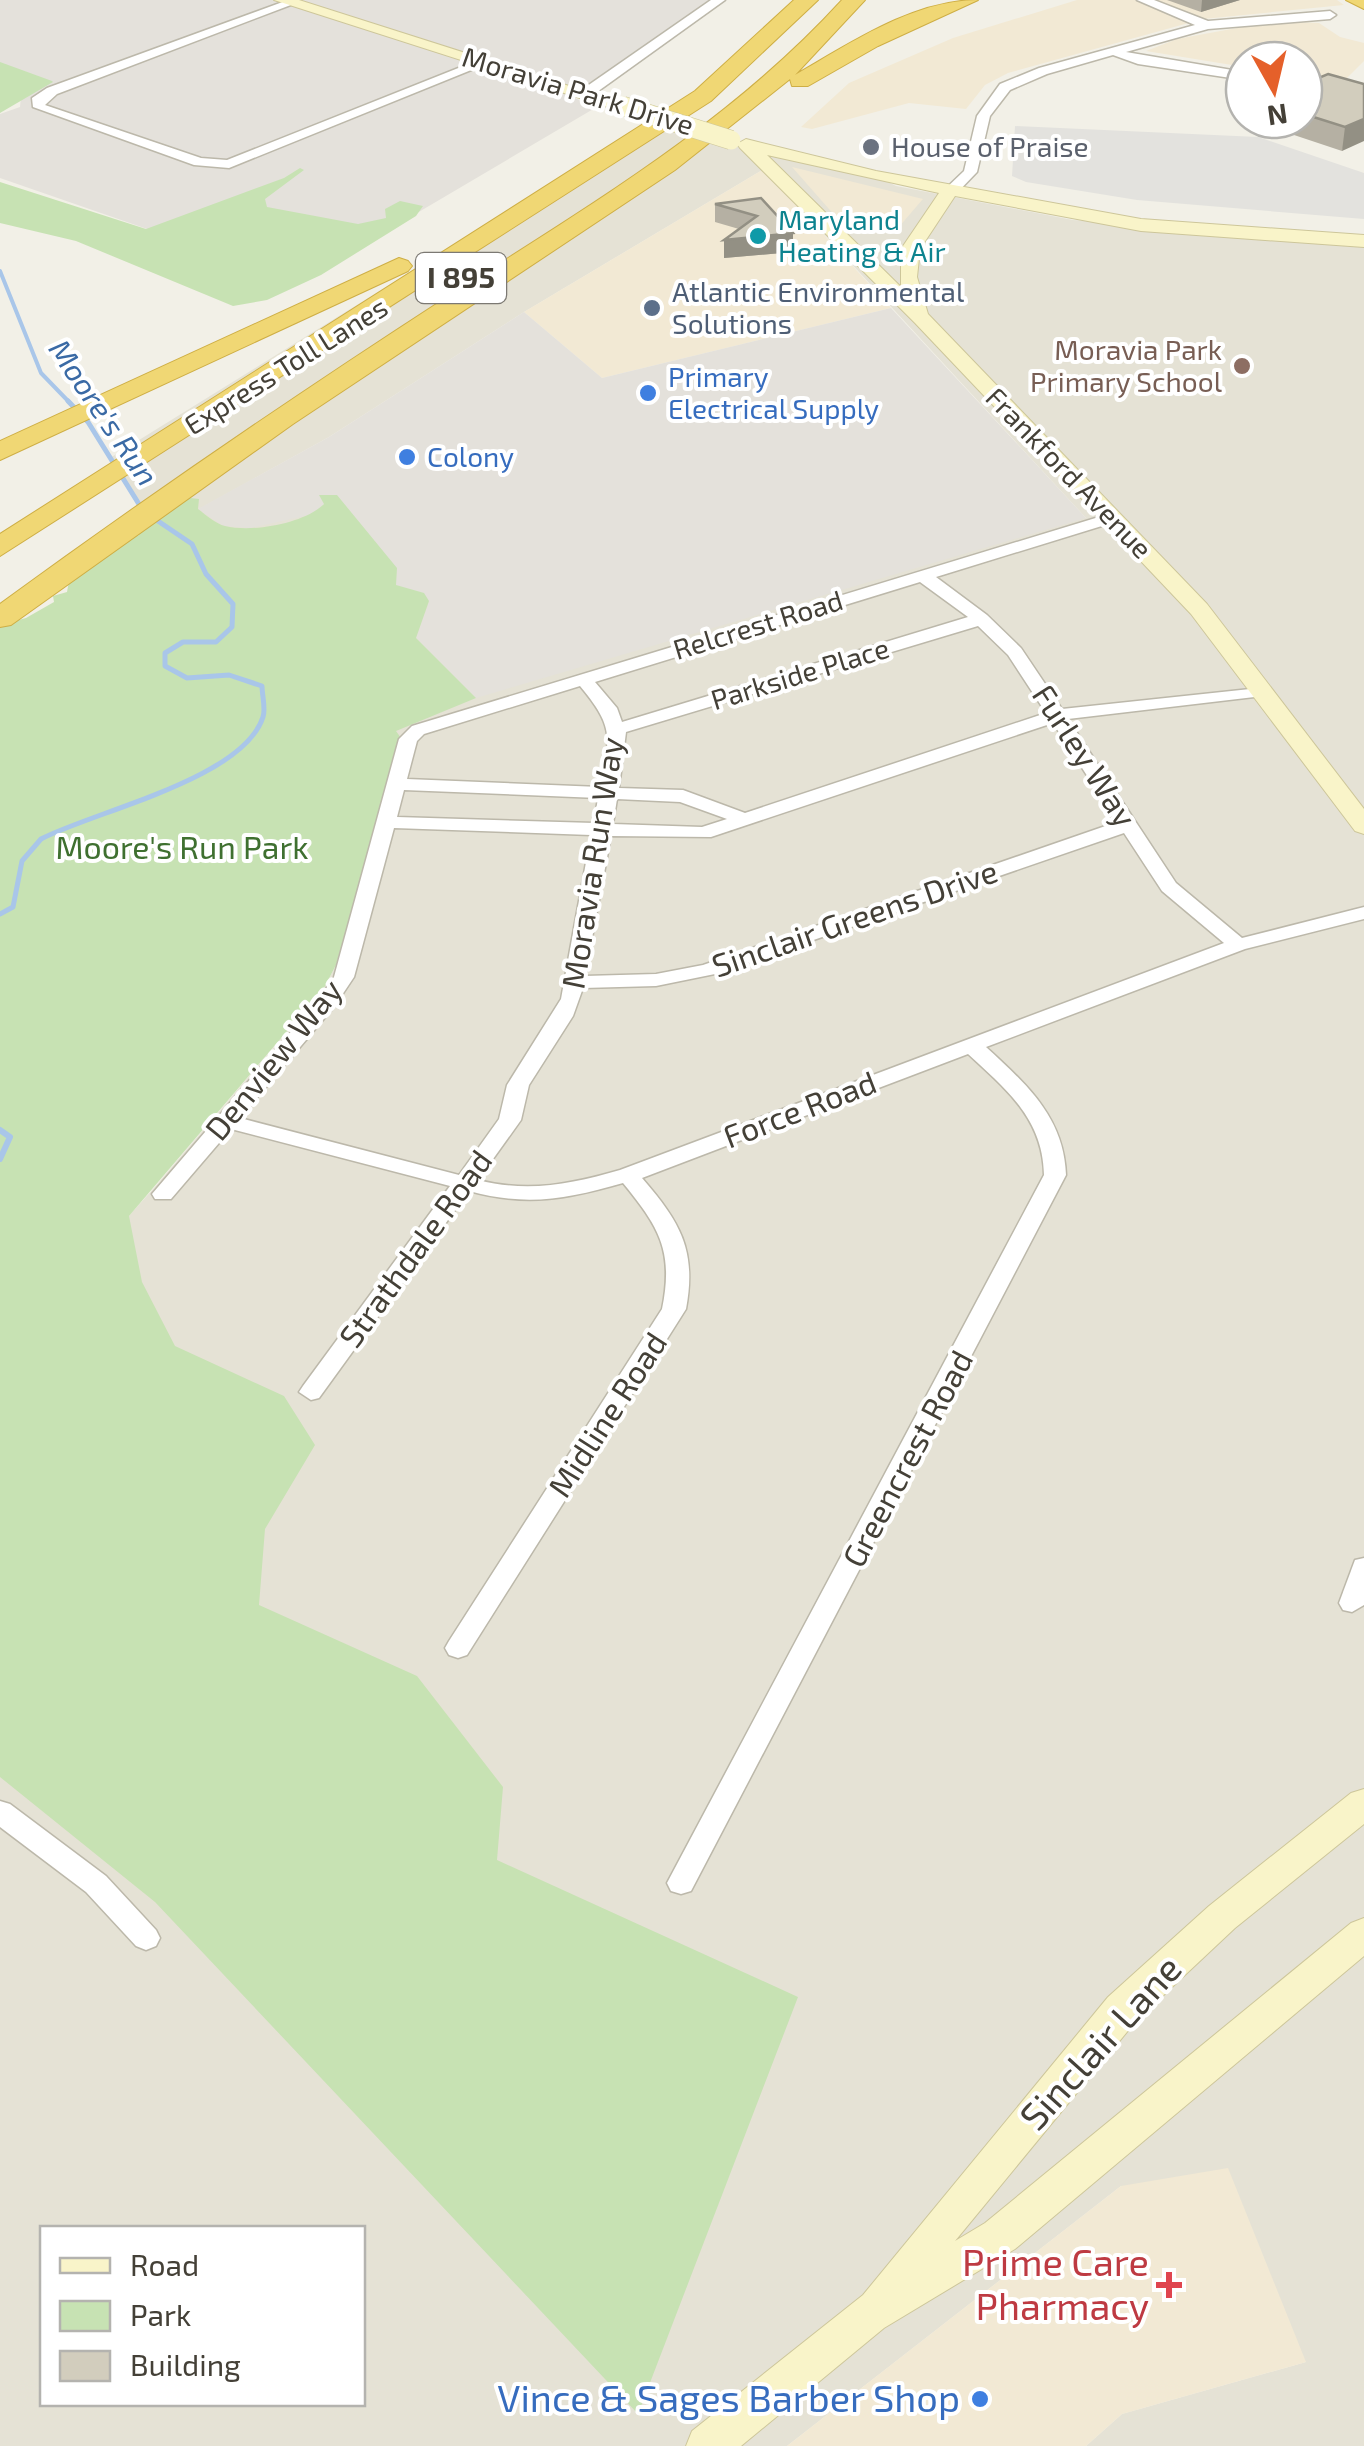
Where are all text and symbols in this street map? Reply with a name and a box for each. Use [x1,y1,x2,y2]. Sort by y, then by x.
street label: Moravia Park Drive [458,39,698,141]
north arrow [1224,40,1324,140]
text: N [1265,98,1290,134]
place label: House of Praise [891,129,1089,163]
marker: House of Praise [860,136,882,158]
place label: Maryland Heating & Air [778,202,946,268]
marker: Maryland Heating & Air [747,225,769,247]
road number: I 895 [416,253,506,303]
place label: Atlantic Environmental Solutions [672,274,965,340]
street label: Express Toll Lanes [178,289,393,441]
marker: Atlantic Environmental Solutions [641,297,663,319]
water label: Moore's Run [43,332,167,492]
place label: Moravia Park Primary School [1030,332,1223,398]
marker: Moravia Park Primary School [1231,355,1253,377]
place label: Primary Electrical Supply [668,359,879,425]
street label: Frankford Avenue [980,380,1160,565]
marker: Primary Electrical Supply [637,382,659,404]
place label: Colony [427,439,514,473]
marker: Colony [396,446,418,468]
street label: Relcrest Road [669,582,847,666]
street label: Parkside Place [707,630,893,716]
street label: Furley Way [1026,677,1146,833]
street label: Moravia Run Way [552,734,630,991]
park label: Moore's Run Park [55,827,309,865]
street label: Sinclair Greens Drive [707,850,1002,984]
street label: Denview Way [196,971,349,1147]
street label: Force Road [717,1062,881,1155]
street label: Strathdale Road [330,1142,499,1354]
street label: Midline Road [539,1325,674,1503]
street label: Greencrest Road [833,1343,979,1573]
street label: Sinclair Lane [1009,1945,1190,2138]
legend [40,2226,365,2406]
place label: Prime Care Pharmacy [962,2238,1149,2328]
text: Road [130,2246,199,2282]
marker: Prime Care Pharmacy [1158,2274,1180,2296]
text: Park [130,2296,191,2332]
text: Building [130,2346,241,2382]
place label: Vince & Sages Barber Shop [497,2374,960,2420]
marker: Vince & Sages Barber Shop [969,2388,991,2410]

